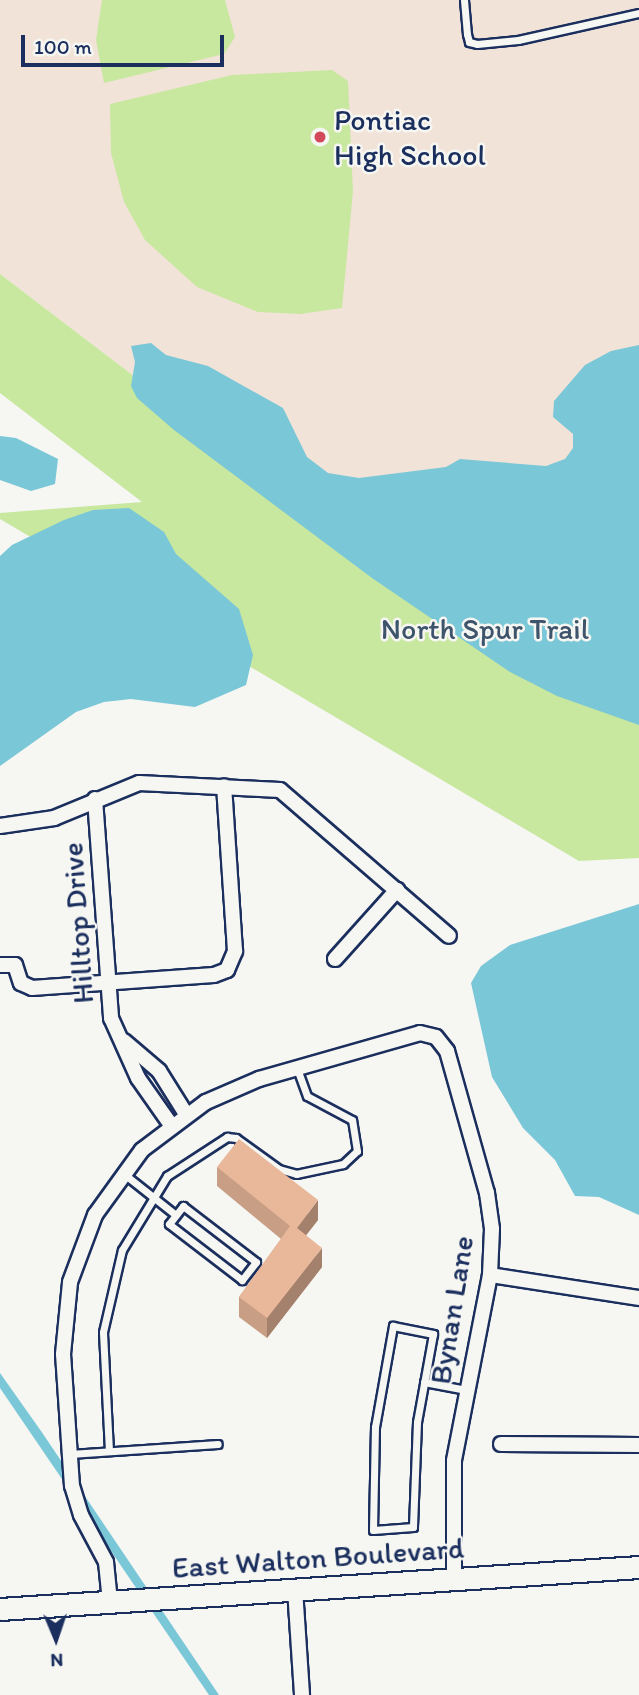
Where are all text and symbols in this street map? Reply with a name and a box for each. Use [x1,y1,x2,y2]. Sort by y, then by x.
scale bar [24,21,228,65]
text: 100 m [34,34,92,59]
place label: Pontiac High School [334,102,485,172]
marker: Pontiac High School [312,129,328,145]
park label: North Spur Trail [381,611,589,647]
street label: Hilltop Drive [54,841,102,1005]
street label: Bynan Lane [422,1233,482,1387]
street label: East Walton Boulevard [170,1530,466,1586]
north arrow [21,1604,91,1674]
text: N [50,1649,64,1672]

